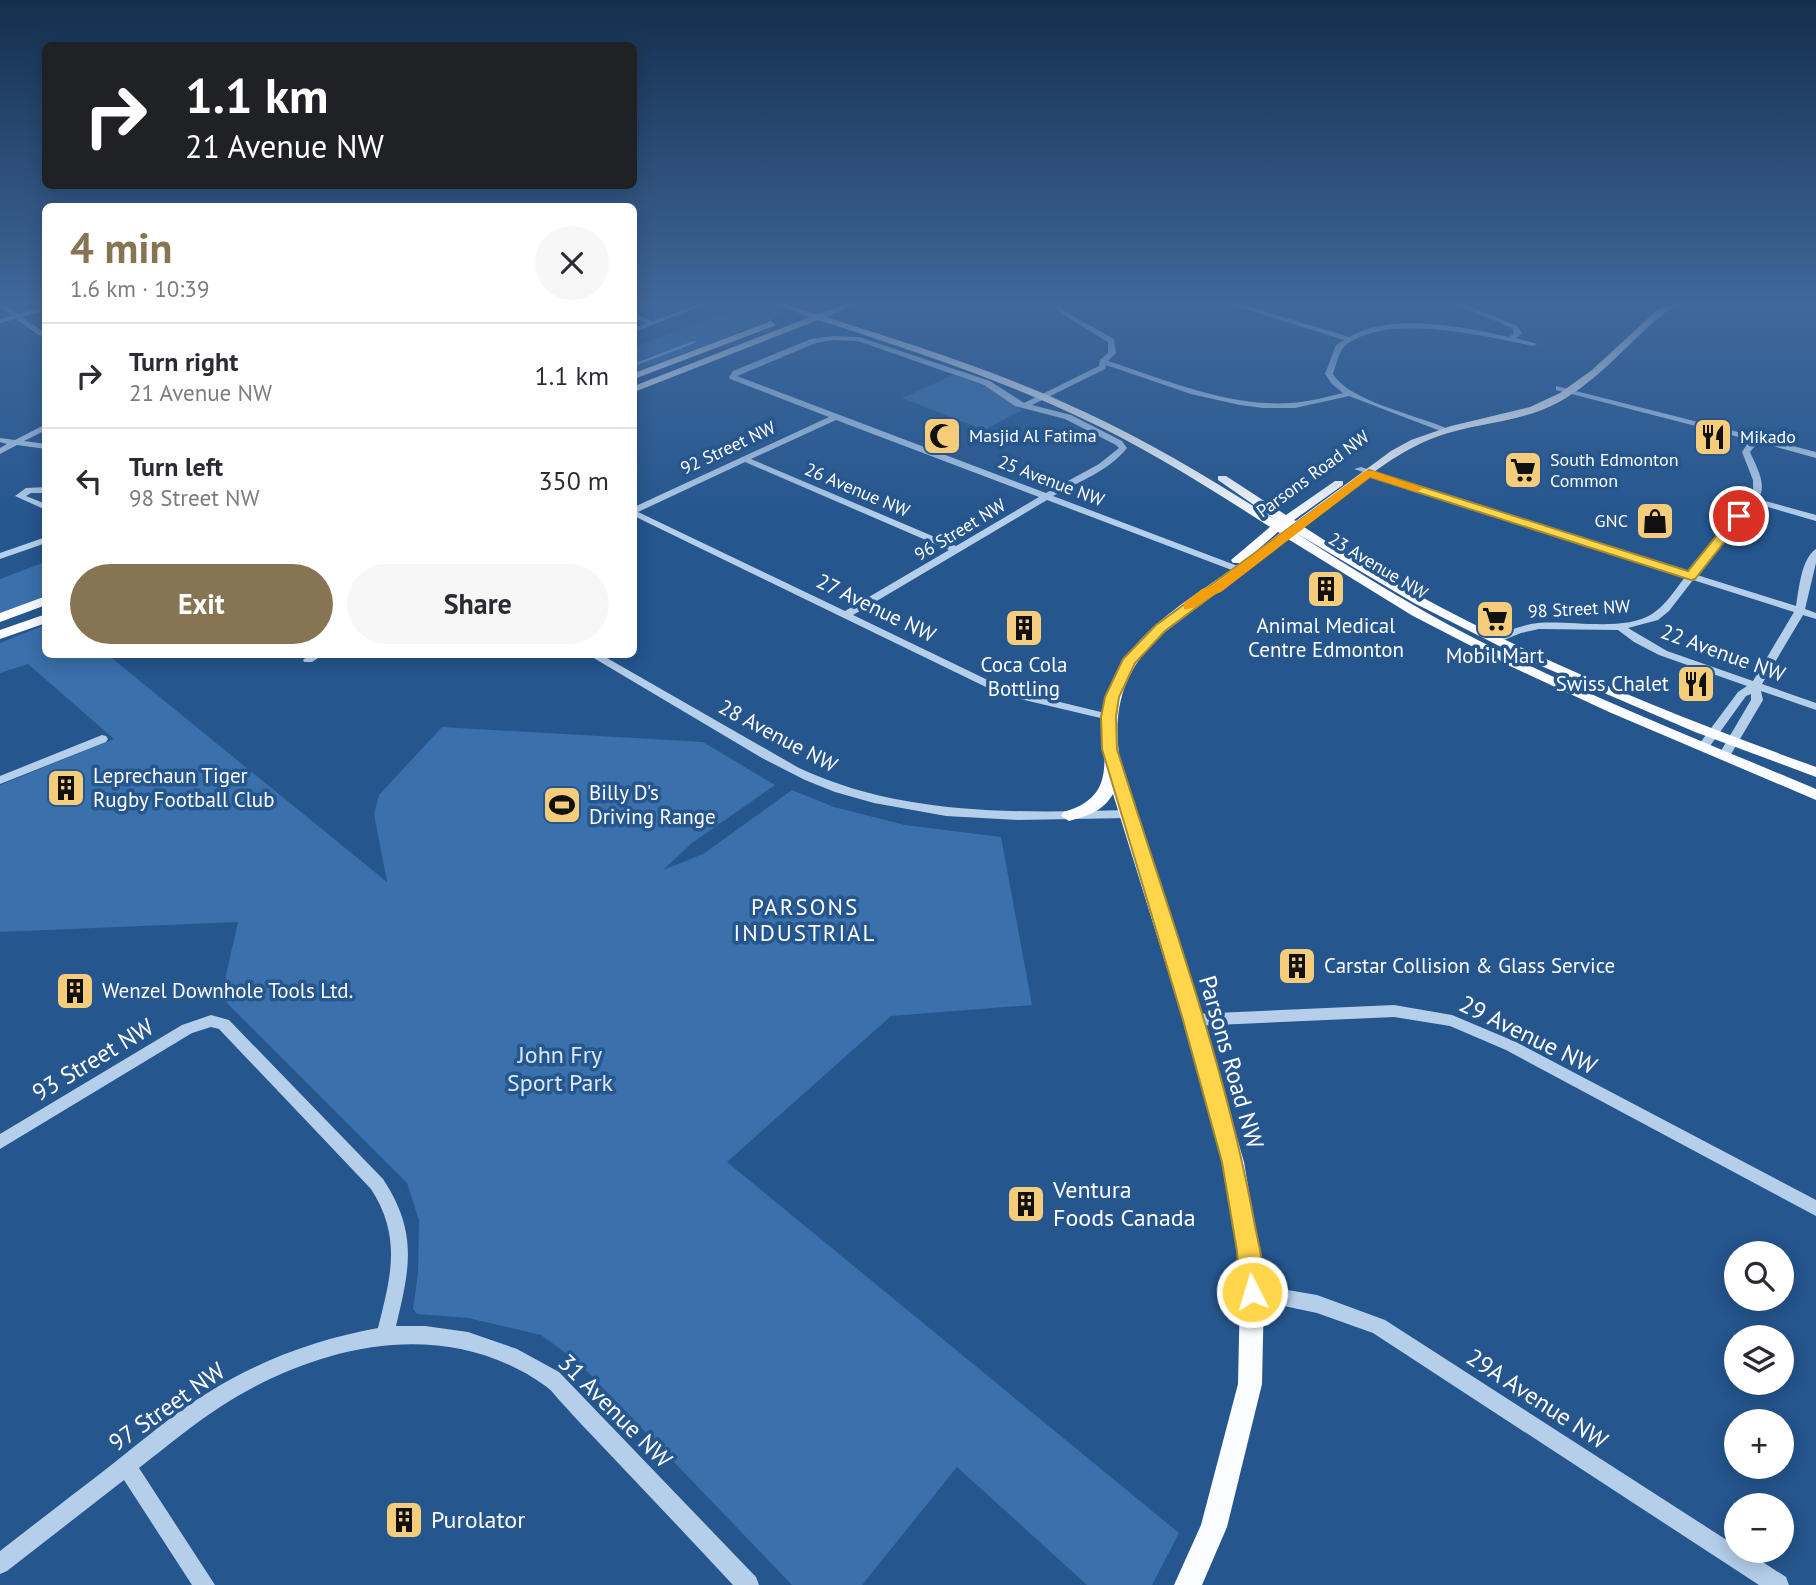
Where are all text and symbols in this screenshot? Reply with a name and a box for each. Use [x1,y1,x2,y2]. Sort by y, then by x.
text: 1.1 km [185,63,329,127]
icon: right [70,70,161,161]
text: 21 Avenue NW [185,125,384,167]
text: 4 min [70,220,172,275]
button: close [535,226,609,300]
text: 1.6 km · 10:39 [70,274,209,303]
text: Turn right [129,345,238,378]
icon: right [70,357,108,395]
text: 1.1 km [535,359,609,392]
text: 21 Avenue NW [129,378,272,407]
street label: 92 Street NW [677,415,779,480]
mosque icon: Masjid Al Fatima [921,415,963,457]
restaurant icon: Mikado [1692,416,1734,458]
place label: Masjid Al Fatima [969,424,1097,447]
street label: Parsons Road NW [1252,425,1374,522]
place label: Mikado [1740,425,1796,448]
place label: South Edmonton Common [1550,448,1679,492]
supermarket icon: South Edmonton Common [1502,449,1544,491]
text: Turn left [129,450,223,483]
street label: 25 Avenue NW [995,450,1108,511]
street label: 26 Avenue NW [801,457,913,522]
icon: left [70,462,108,500]
text: 350 m [538,464,609,497]
text: 98 Street NW [129,483,260,512]
pin [1709,486,1769,546]
street label: 96 Street NW [910,493,1010,566]
icon: arrive [1720,497,1758,535]
shop icon: GNC [1634,500,1676,542]
place label: GNC [1595,509,1628,532]
street label: 23 Avenue NW [1324,527,1432,604]
button: Exit [70,564,333,644]
button: Share [347,564,609,644]
street label: 27 Avenue NW [812,567,941,648]
building icon: Animal Medical Centre Edmonton [1305,568,1347,610]
street label: 98 Street NW [1527,594,1631,623]
supermarket icon: Mobil Mart [1474,598,1516,640]
building icon: Coca Cola Bottling [1003,607,1045,649]
place label: Animal Medical Centre Edmonton [1248,612,1404,663]
street label: 22 Avenue NW [1657,618,1790,688]
place label: Mobil Mart [1446,642,1544,669]
place label: Coca Cola Bottling [980,651,1068,702]
restaurant icon: Swiss Chalet [1675,663,1717,705]
place label: Swiss Chalet [1556,670,1669,697]
street label: 28 Avenue NW [714,693,843,778]
place label: Leprechaun Tiger Rugby Football Club [93,762,275,813]
building icon: Leprechaun Tiger Rugby Football Club [45,767,87,809]
place label: Billy D's Driving Range [589,779,716,830]
sports icon: Billy D's Driving Range [541,784,583,826]
district label: PARSONS INDUSTRIAL [734,892,876,947]
building icon: Carstar Collision & Glass Service [1276,945,1318,987]
place label: Carstar Collision & Glass Service [1324,952,1615,979]
building icon: Wenzel Downhole Tools Ltd. [54,970,96,1012]
street label: Parsons Road NW [1192,972,1271,1152]
place label: Wenzel Downhole Tools Ltd. [102,977,353,1004]
street label: 29 Avenue NW [1454,988,1602,1081]
street label: 93 Street NW [26,1011,159,1108]
park label: John Fry Sport Park [507,1039,614,1098]
place label: Ventura Foods Canada [1052,1174,1196,1233]
building icon: Ventura Foods Canada [1005,1183,1047,1225]
map controls [1724,1241,1794,1563]
button: search [1724,1241,1794,1311]
position arrow [1215,1255,1289,1329]
button: layers [1724,1325,1794,1395]
street label: 29A Avenue NW [1461,1341,1614,1456]
street label: 31 Avenue NW [552,1347,679,1474]
street label: 97 Street NW [103,1355,231,1458]
button: + [1724,1409,1794,1479]
button: − [1724,1493,1794,1563]
building icon: Purolator [383,1499,425,1541]
place label: Purolator [431,1504,525,1535]

